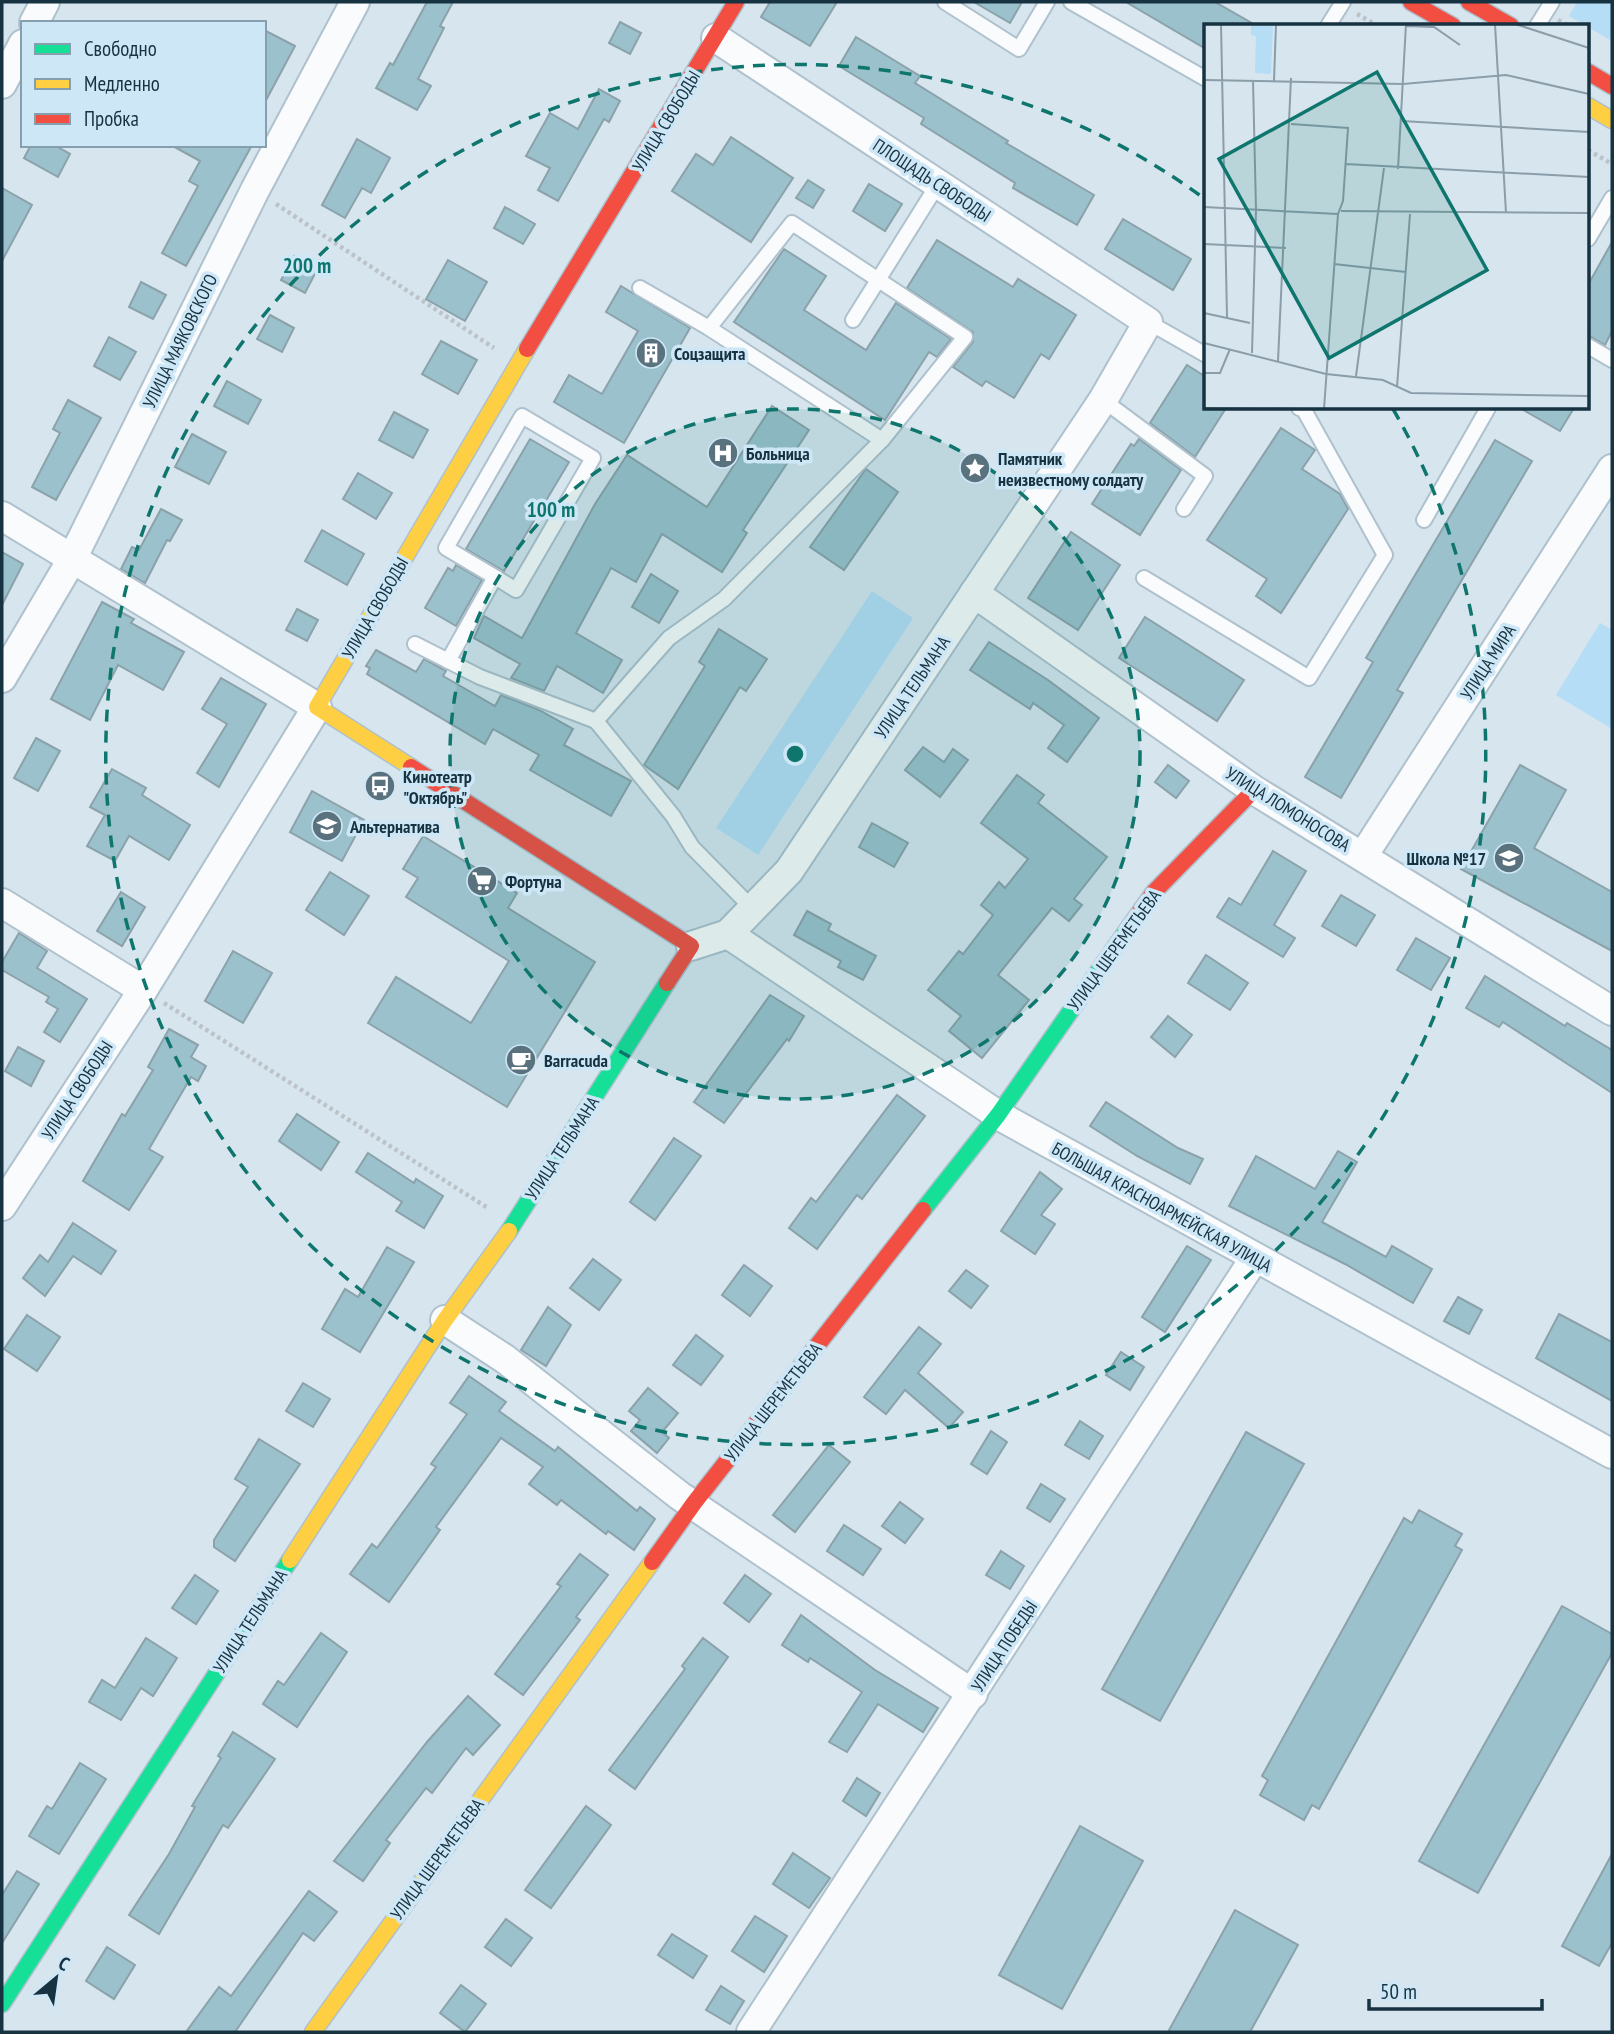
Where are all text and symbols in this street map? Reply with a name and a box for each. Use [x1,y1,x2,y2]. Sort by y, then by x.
legend [21,21,266,147]
inset map [1204,24,1590,410]
text: Свободно [84,35,157,62]
street label: УЛИЦА СВОБОДЫ [627,66,705,176]
text: Медленно [84,70,160,97]
text: Пробка [84,105,139,132]
street label: ПЛОЩАДЬ СВОБОДЫ [869,133,995,227]
text: 200 m [283,252,331,279]
street label: УЛИЦА МАЯКОВСКОГО [138,270,222,412]
building icon: Соцзащита [634,336,668,370]
place label: Соцзащита [674,342,745,365]
hospital icon: Больница [706,436,740,470]
place label: Больница [746,442,810,465]
place label: Памятник неизвестному солдату [998,447,1144,491]
place icon: Памятник неизвестному солдату [958,451,992,485]
text: 100 m [527,496,575,523]
street label: УЛИЦА СВОБОДЫ [337,553,413,663]
street label: УЛИЦА МИРА [1455,620,1521,704]
street label: УЛИЦА ТЕЛЬМАНА [869,631,955,743]
centre of rings [783,742,807,766]
street label: УЛИЦА ЛОМОНОСОВА [1221,761,1355,857]
place label: Кинотеатр "Октябрь" [403,765,472,809]
bus stop icon: Кинотеатр "Октябрь" [363,769,397,803]
school or university icon: Альтернатива [310,809,344,843]
place label: Альтернатива [349,815,440,838]
school or university icon: Школа №17 [1492,841,1526,875]
place label: Школа №17 [1407,847,1486,870]
supermarket icon: Фортуна [465,864,499,898]
place label: Фортуна [505,870,562,893]
street label: УЛИЦА ШЕРЕМЕТЬЕВА [1062,884,1166,1015]
street label: УЛИЦА СВОБОДЫ [36,1036,118,1144]
cafe icon: Barracuda [504,1043,538,1077]
place label: Barracuda [544,1049,608,1072]
street label: УЛИЦА ТЕЛЬМАНА [520,1091,604,1204]
street label: БОЛЬШАЯ КРАСНОАРМЕЙСКАЯ УЛИЦА [1048,1137,1276,1277]
street label: УЛИЦА ШЕРЕМЕТЬЕВА [719,1338,827,1466]
street label: УЛИЦА ТЕЛЬМАНА [208,1564,292,1677]
street label: УЛИЦА ПОБЕДЫ [966,1596,1042,1696]
street label: УЛИЦА ШЕРЕМЕТЬЕВА [385,1793,489,1924]
north arrow [21,1943,91,2013]
text: С [55,1951,74,1976]
scale bar [1369,1968,1542,2012]
text: 50 m [1380,1978,1417,2005]

